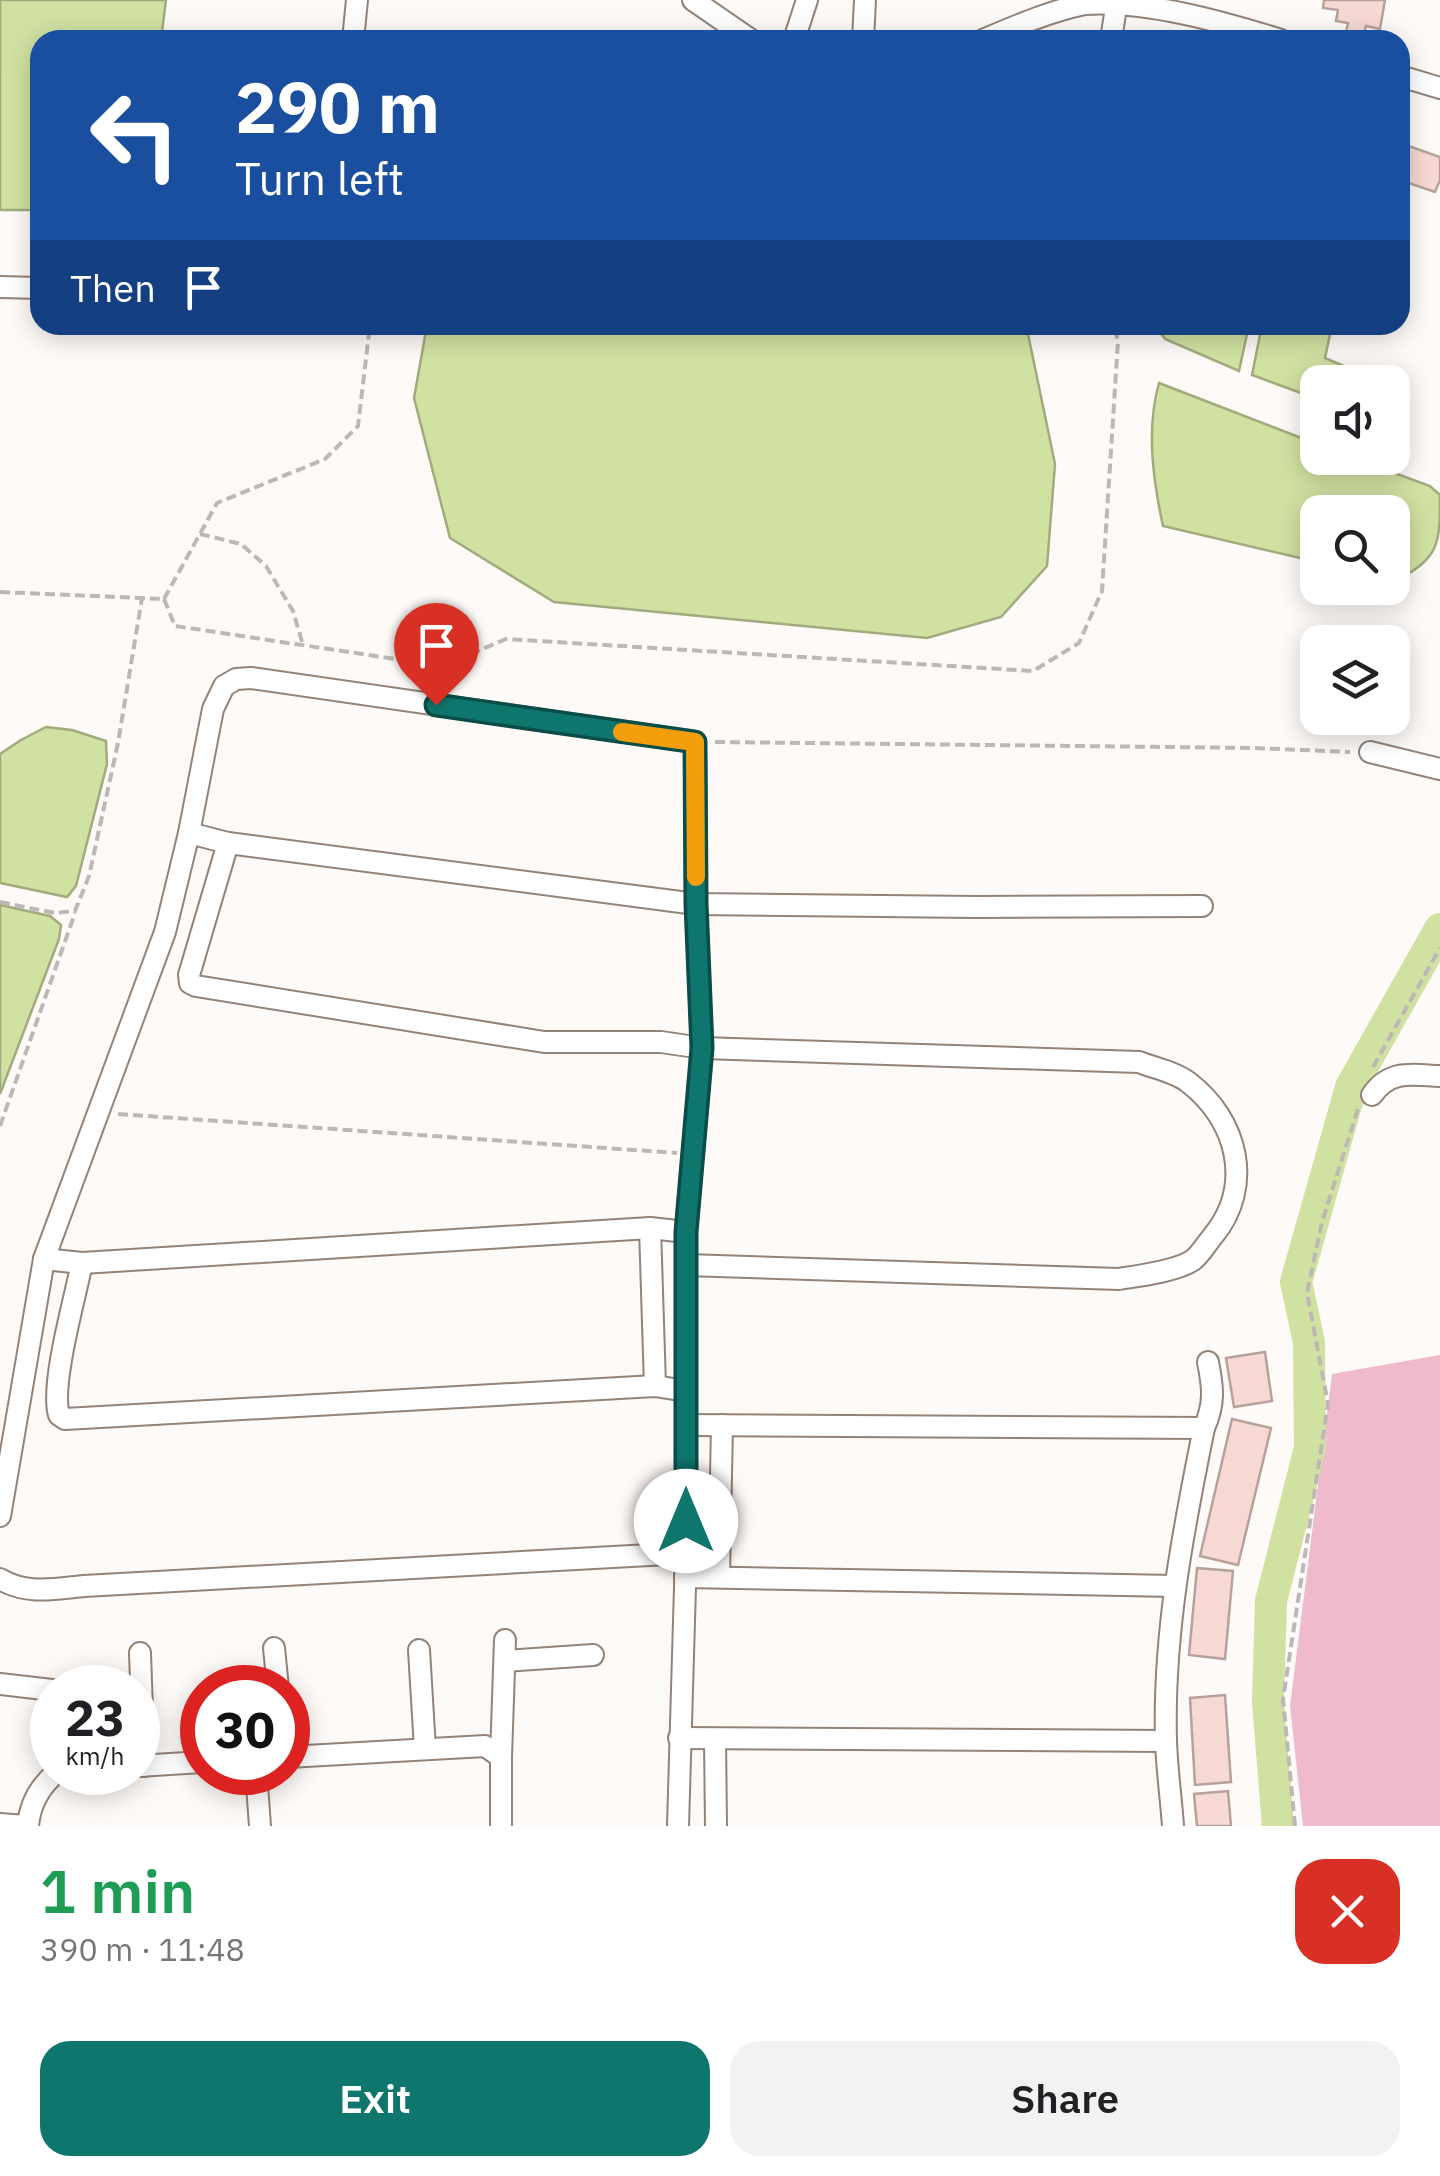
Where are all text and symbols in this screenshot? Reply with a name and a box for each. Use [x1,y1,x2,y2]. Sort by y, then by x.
text: 290 m [235,61,440,152]
icon: left [70,70,200,200]
text: Turn left [235,149,404,207]
icon: arrive [176,260,231,315]
text: Then [70,263,156,312]
map controls [1300,365,1410,735]
button: sound [1300,365,1410,475]
button: search [1300,495,1410,605]
pin [394,603,479,706]
icon: arrive [409,618,464,673]
button: layers [1300,625,1410,735]
position arrow [634,1469,738,1573]
speed limit sign: 30 [180,1665,310,1795]
text: 23 [65,1685,125,1750]
text: km/h [66,1739,124,1772]
text: 1 min [40,1851,195,1930]
button: close [1295,1859,1400,1964]
text: 390 m · 11:48 [40,1928,245,1970]
button: Exit [40,2041,710,2156]
button: Share [730,2041,1400,2156]

